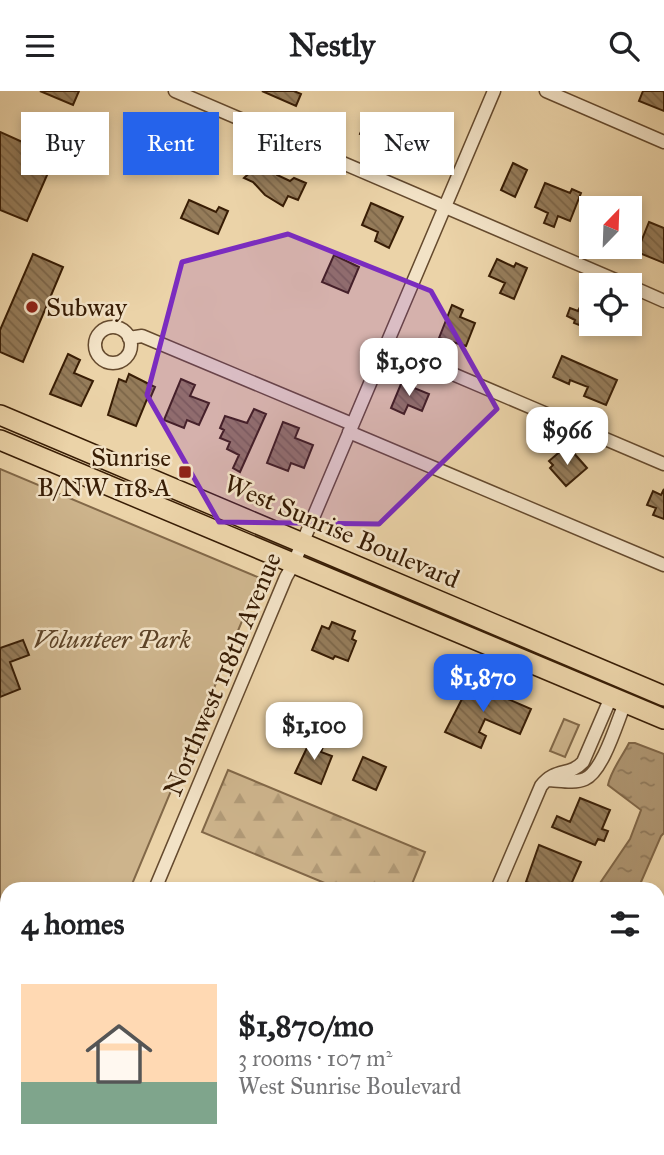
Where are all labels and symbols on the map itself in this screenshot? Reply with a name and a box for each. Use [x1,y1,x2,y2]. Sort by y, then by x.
north arrow [579,196,642,259]
place label: Subway [46,291,128,323]
marker: Subway [24,299,40,315]
pin: $1,050 [352,338,466,398]
pin: $966 [526,407,608,467]
place label: Sunrise B/NW 118 A [37,441,171,503]
marker: Sunrise B/NW 118 A [177,464,193,480]
street label: West Sunrise Boulevard [220,467,464,595]
street label: Northwest 118th Avenue [156,547,288,801]
park label: Volunteer Park [33,623,191,655]
pin: $1,870 [426,655,540,714]
pin: $1,100 [257,703,371,762]

